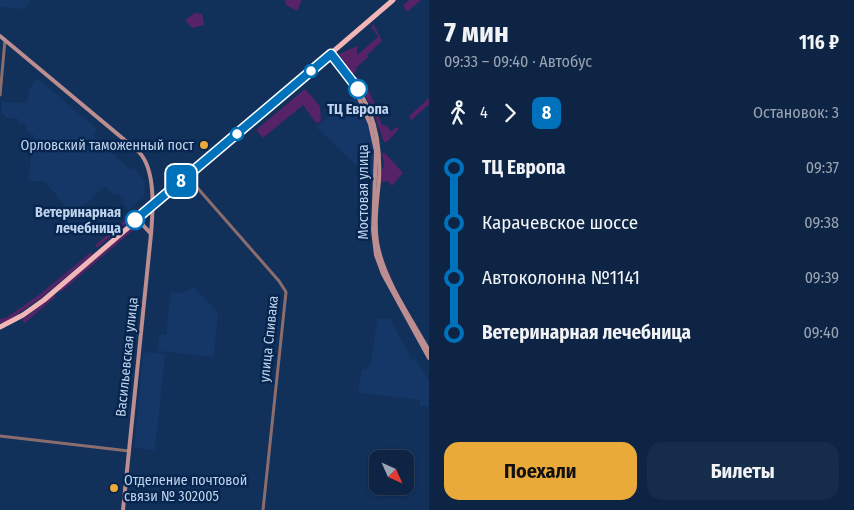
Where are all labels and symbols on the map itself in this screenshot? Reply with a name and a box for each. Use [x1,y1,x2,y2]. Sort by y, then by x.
unlabelled marker [304,64,318,78]
marker: ТЦ Европа [348,79,368,99]
place label: ТЦ Европа [327,101,389,118]
unlabelled marker [230,127,244,141]
place label: Орловский таможенный пост [20,137,194,154]
marker: Орловский таможенный пост [198,139,210,151]
street label: Мостовая улица [355,144,372,240]
line badge: 8 [165,165,197,197]
place label: Ветеринарная лечебница [35,204,121,237]
marker: Ветеринарная лечебница [125,210,145,230]
street label: улица Спивака [256,295,282,383]
street label: Васильевская улица [112,296,142,418]
north arrow [369,450,414,495]
place label: Отделение почтовой связи № 302005 [124,472,247,505]
marker: Отделение почтовой связи № 302005 [108,482,120,494]

